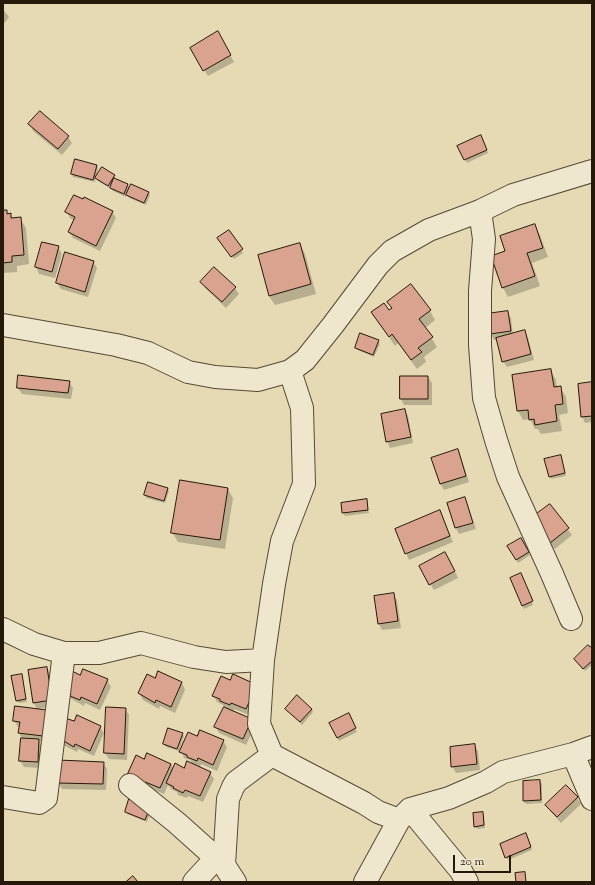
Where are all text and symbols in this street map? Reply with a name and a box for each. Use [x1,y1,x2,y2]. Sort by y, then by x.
scale bar [455,847,513,873]
text: 20 m [460,853,484,871]

